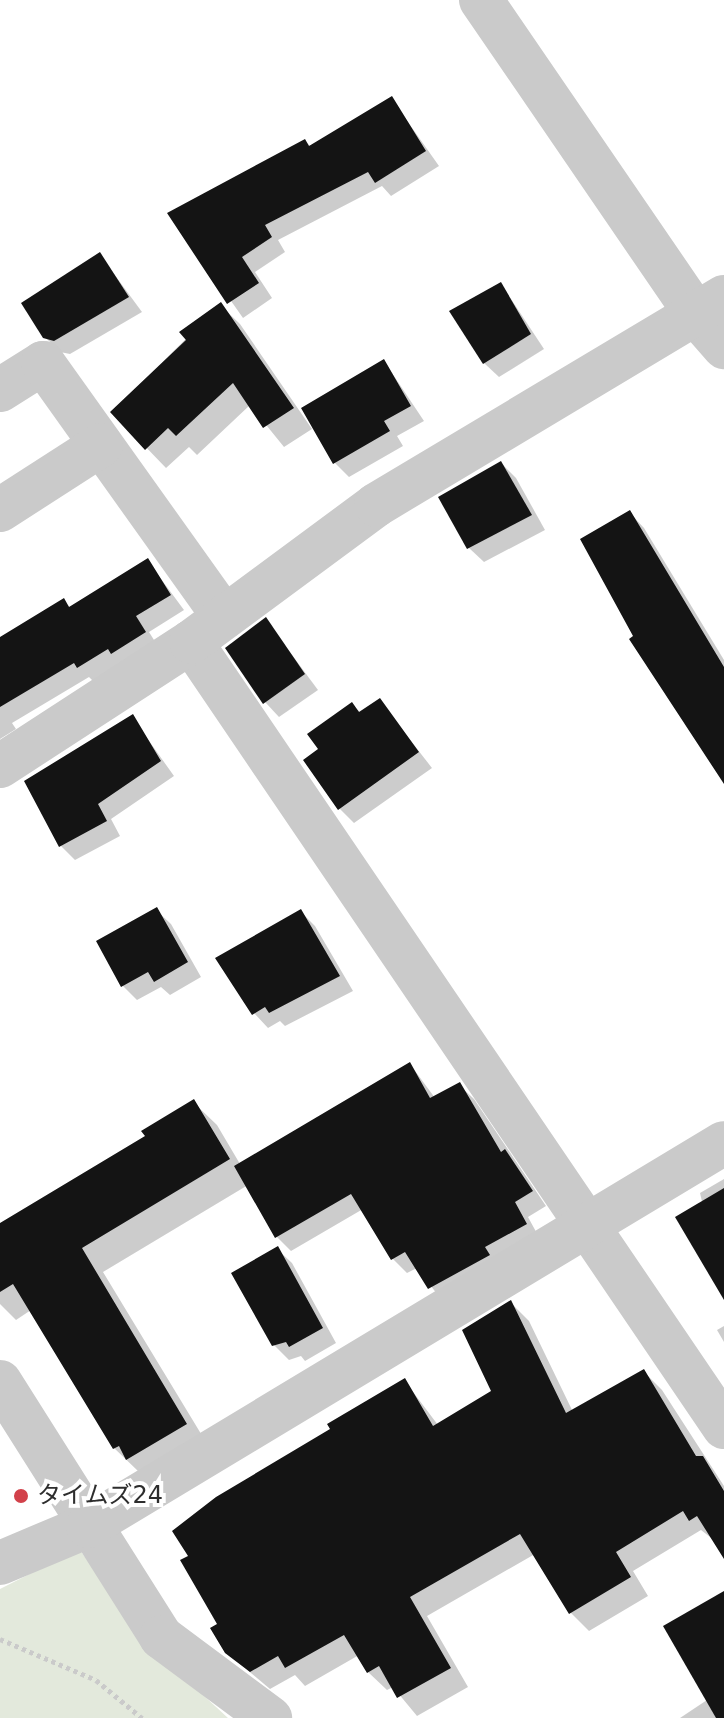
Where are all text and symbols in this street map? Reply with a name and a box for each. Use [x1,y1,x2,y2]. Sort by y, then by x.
place label: タイムズ24 [37,1482,164,1510]
marker: タイムズ24 [12,1487,30,1505]

